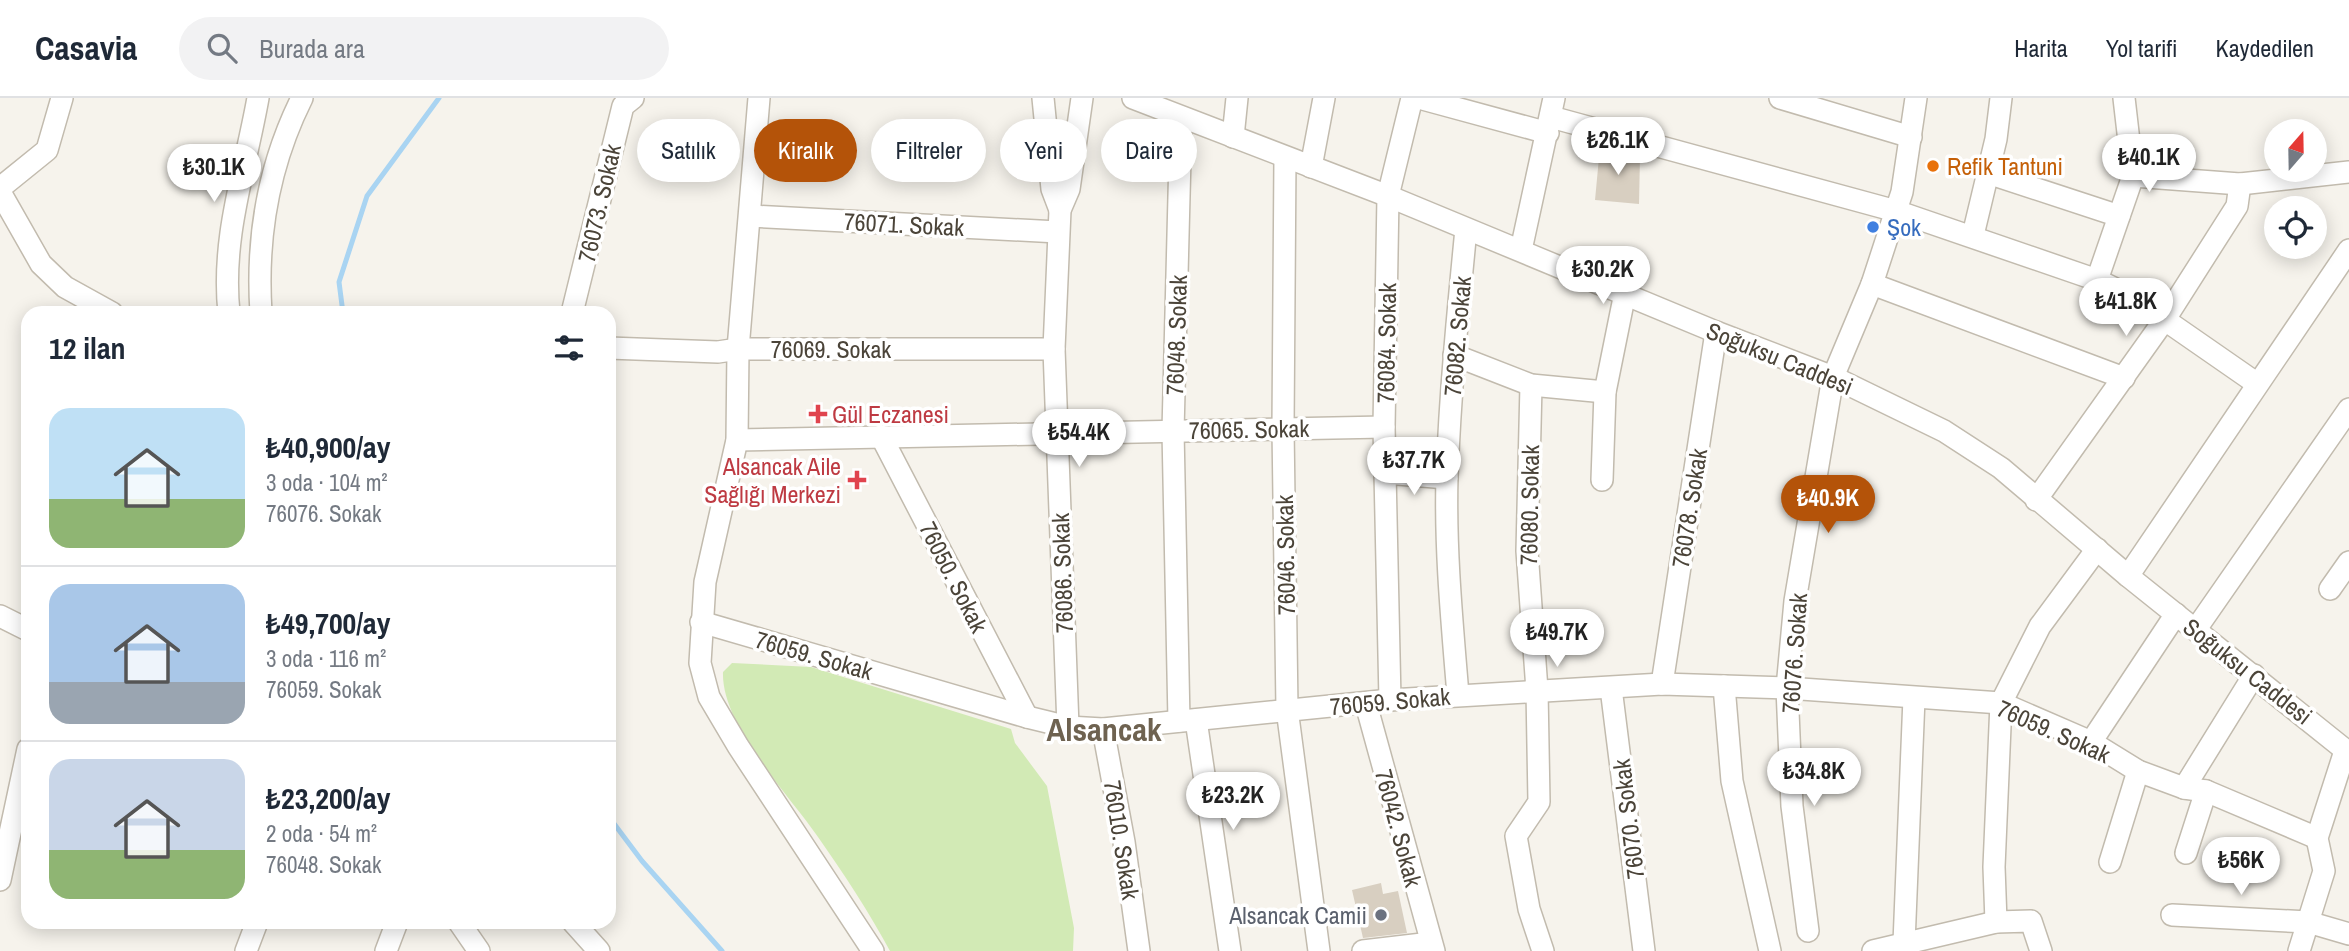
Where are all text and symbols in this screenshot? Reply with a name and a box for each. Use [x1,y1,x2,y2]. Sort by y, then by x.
search box [179,17,669,80]
text: Casavia [35,26,137,70]
icon: search [203,29,241,67]
text: Burada ara [259,31,365,66]
text: Harita [2014,32,2068,64]
text: Yol tarifi [2106,32,2178,64]
text: Kaydedilen [2216,32,2314,64]
pin: ₺26.1K [1561,118,1675,177]
chip: Satılık [637,119,740,182]
chip: Kiralık [754,119,857,182]
chip: Filtreler [871,119,986,182]
chip: Yeni [1000,119,1087,182]
chip: Daire [1101,119,1197,182]
north arrow [2264,119,2328,182]
map controls [2264,119,2327,259]
text: ₺26.1K [1587,124,1649,155]
pin: ₺40.1K [2092,134,2206,194]
street label: 76073. Sokak [570,141,628,265]
text: ₺40.1K [2118,141,2180,172]
pin: ₺30.1K [157,144,271,204]
place label: Refik Tantuni [1947,150,2063,182]
text: ₺30.1K [183,151,245,182]
marker: Refik Tantuni [1925,158,1941,174]
button: locate [2264,196,2327,259]
street label: 76071. Sokak [843,205,965,243]
place label: Şok [1887,211,1921,243]
marker: Şok [1865,219,1881,235]
pin: ₺30.2K [1546,246,1660,306]
text: ₺30.2K [1572,253,1634,284]
street label: 76048. Sokak [1158,274,1194,396]
street label: 76082. Sokak [1436,275,1478,397]
pin: ₺41.8K [2069,278,2183,338]
street label: 76084. Sokak [1369,282,1403,403]
text: ₺41.8K [2095,285,2157,316]
street label: Soğuksu Caddesi [1702,314,1858,402]
text: 12 ilan [49,328,126,368]
icon: filters [550,329,588,367]
street label: 76069. Sokak [771,333,891,365]
place label: Gül Eczanesi [832,398,949,430]
marker: Gül Eczanesi [810,406,826,422]
pin: ₺54.4K [1022,410,1136,469]
street label: 76065. Sokak [1189,412,1310,446]
text: ₺54.4K [1048,416,1110,447]
text: ₺40,900/ay [266,427,390,467]
icon: home [105,436,189,520]
pin: ₺37.7K [1357,438,1471,497]
text: ₺37.7K [1383,444,1445,475]
street label: 76080. Sokak [1512,444,1546,565]
street label: 76078. Sokak [1664,446,1714,570]
place label: Alsancak Aile Sağlığı Merkezi [704,450,841,510]
text: 3 oda · 104 m² [266,467,388,498]
marker: Alsancak Aile Sağlığı Merkezi [847,470,867,490]
pin: ₺40.9K [1771,476,1885,535]
text: ₺40.9K [1797,482,1859,513]
street label: 76046. Sokak [1268,494,1302,615]
text: 76076. Sokak [266,498,381,529]
street label: 76086. Sokak [1044,512,1080,634]
street label: 76050. Sokak [912,516,996,638]
street label: 76076. Sokak [1774,592,1814,714]
text: ₺49,700/ay [266,603,390,643]
pin: ₺49.7K [1500,610,1614,669]
street label: Soğuksu Caddesi [2177,611,2319,731]
icon: home [105,612,189,696]
text: ₺49.7K [1526,616,1588,647]
street label: 76059. Sokak [752,623,876,687]
text: 3 oda · 116 m² [266,643,386,674]
text: 76059. Sokak [266,674,381,705]
street label: 76059. Sokak [1329,680,1451,722]
street label: 76059. Sokak [1993,692,2116,770]
district label: Alsancak [1046,708,1162,751]
pin: ₺34.8K [1757,748,1871,808]
text: ₺34.8K [1783,755,1845,786]
street label: 76070. Sokak [1605,757,1651,881]
street label: 76042. Sokak [1368,766,1430,890]
pin: ₺23.2K [1176,772,1290,832]
text: ₺23,200/ay [266,778,390,818]
street label: 76010. Sokak [1097,778,1147,902]
text: ₺23.2K [1202,779,1264,810]
icon: home [105,787,189,871]
text: 2 oda · 54 m² [266,818,377,849]
pin: ₺56K [2200,838,2282,897]
text: ₺56K [2218,844,2264,875]
text: 76048. Sokak [266,849,381,880]
place label: Alsancak Camii [1228,899,1367,931]
marker: Alsancak Camii [1373,907,1389,923]

